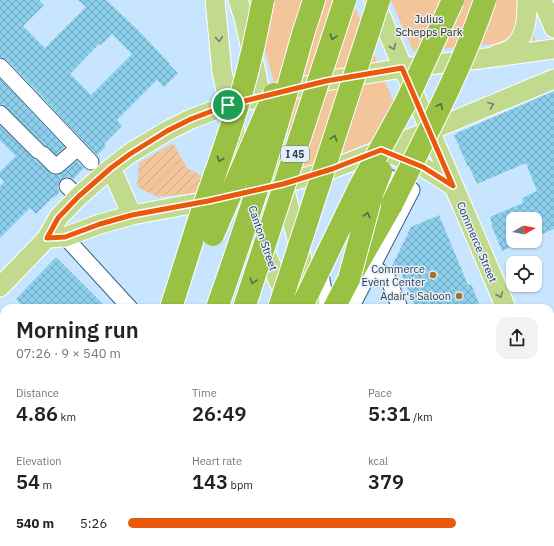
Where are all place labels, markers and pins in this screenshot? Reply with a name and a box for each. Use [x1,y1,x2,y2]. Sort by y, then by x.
pin [211,88,245,122]
place label: Commerce Event Center [362,262,425,289]
marker: Commerce Event Center [428,270,438,280]
place label: Adair's Saloon [380,289,451,303]
marker: Adair's Saloon [454,291,464,301]

